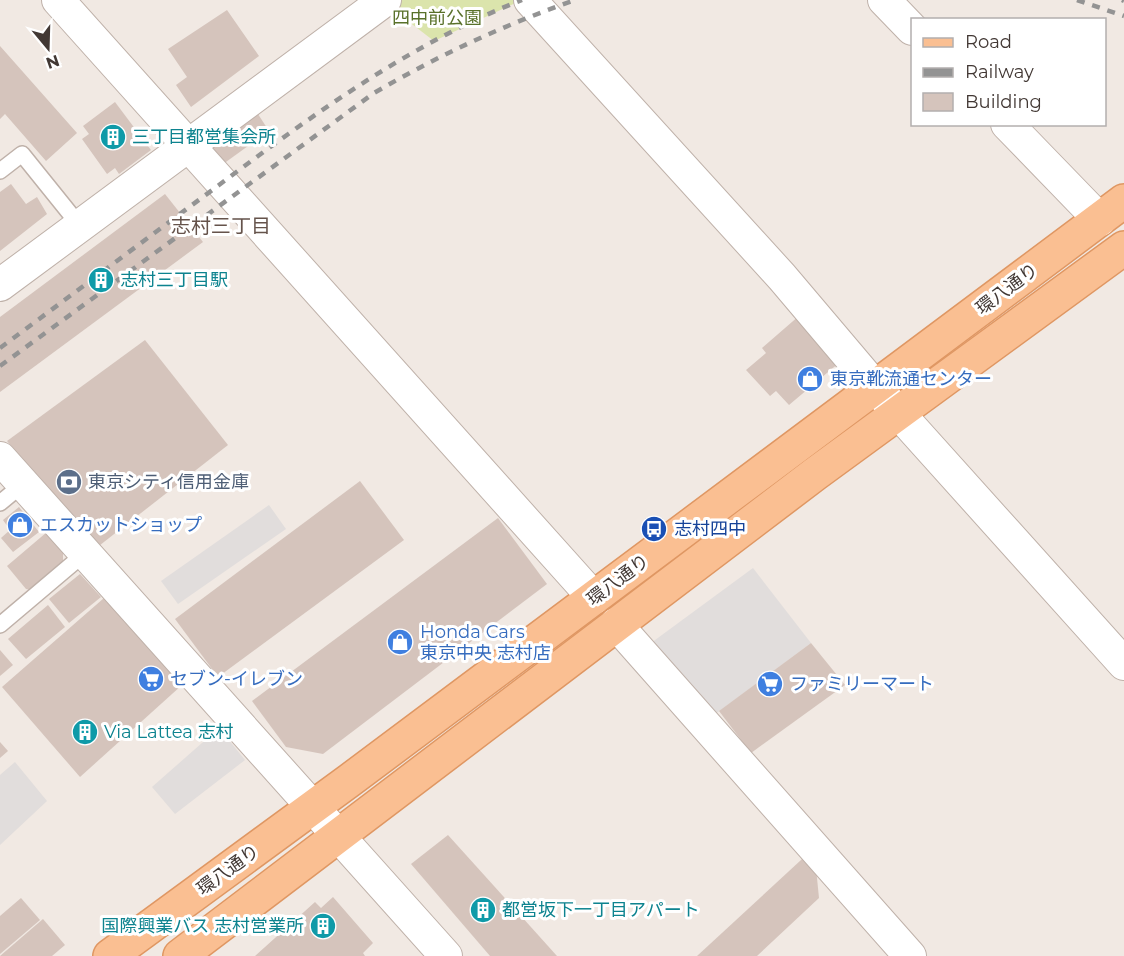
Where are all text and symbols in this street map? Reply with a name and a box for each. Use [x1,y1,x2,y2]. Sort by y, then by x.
park label: 四中前公園 [392,7,482,29]
north arrow [18,18,78,78]
legend [911,18,1106,126]
text: Road [965,31,1012,53]
text: N [44,51,62,73]
text: Railway [965,61,1034,83]
text: Building [965,91,1042,113]
building icon: 三丁目都営集会所 [98,122,128,152]
place label: 三丁目都営集会所 [132,126,276,148]
district label: 志村三丁目 [171,214,271,238]
street label: 環八通り [972,259,1042,319]
building icon: 志村三丁目駅 [86,265,116,295]
place label: 志村三丁目駅 [120,269,228,291]
shop icon: 東京靴流通センター [795,364,825,394]
place label: 東京靴流通センター [830,368,992,390]
bank icon: 東京シティ信用金庫 [54,467,84,497]
place label: 東京シティ信用金庫 [88,471,249,493]
shop icon: エスカットショップ [5,510,35,540]
place label: エスカットショップ [40,514,202,536]
bus stop icon: 志村四中 [639,514,669,544]
place label: 志村四中 [674,518,746,540]
street label: 環八通り [583,550,653,610]
place label: Honda Cars 東京中央 志村店 [420,621,551,664]
shop icon: Honda Cars 東京中央 志村店 [385,627,415,657]
supermarket icon: セブン-イレブン [136,664,166,694]
place label: セブン-イレブン [170,668,303,690]
supermarket icon: ファミリーマート [755,669,785,699]
place label: ファミリーマート [790,673,934,695]
building icon: Via Lattea 志村 [70,717,100,747]
place label: Via Lattea 志村 [104,721,234,743]
street label: 環八通り [192,840,264,900]
building icon: 都営坂下一丁目アパート [468,895,498,925]
place label: 都営坂下一丁目アパート [502,899,700,921]
building icon: 国際興業バス 志村営業所 [308,911,338,941]
place label: 国際興業バス 志村営業所 [101,915,304,937]

